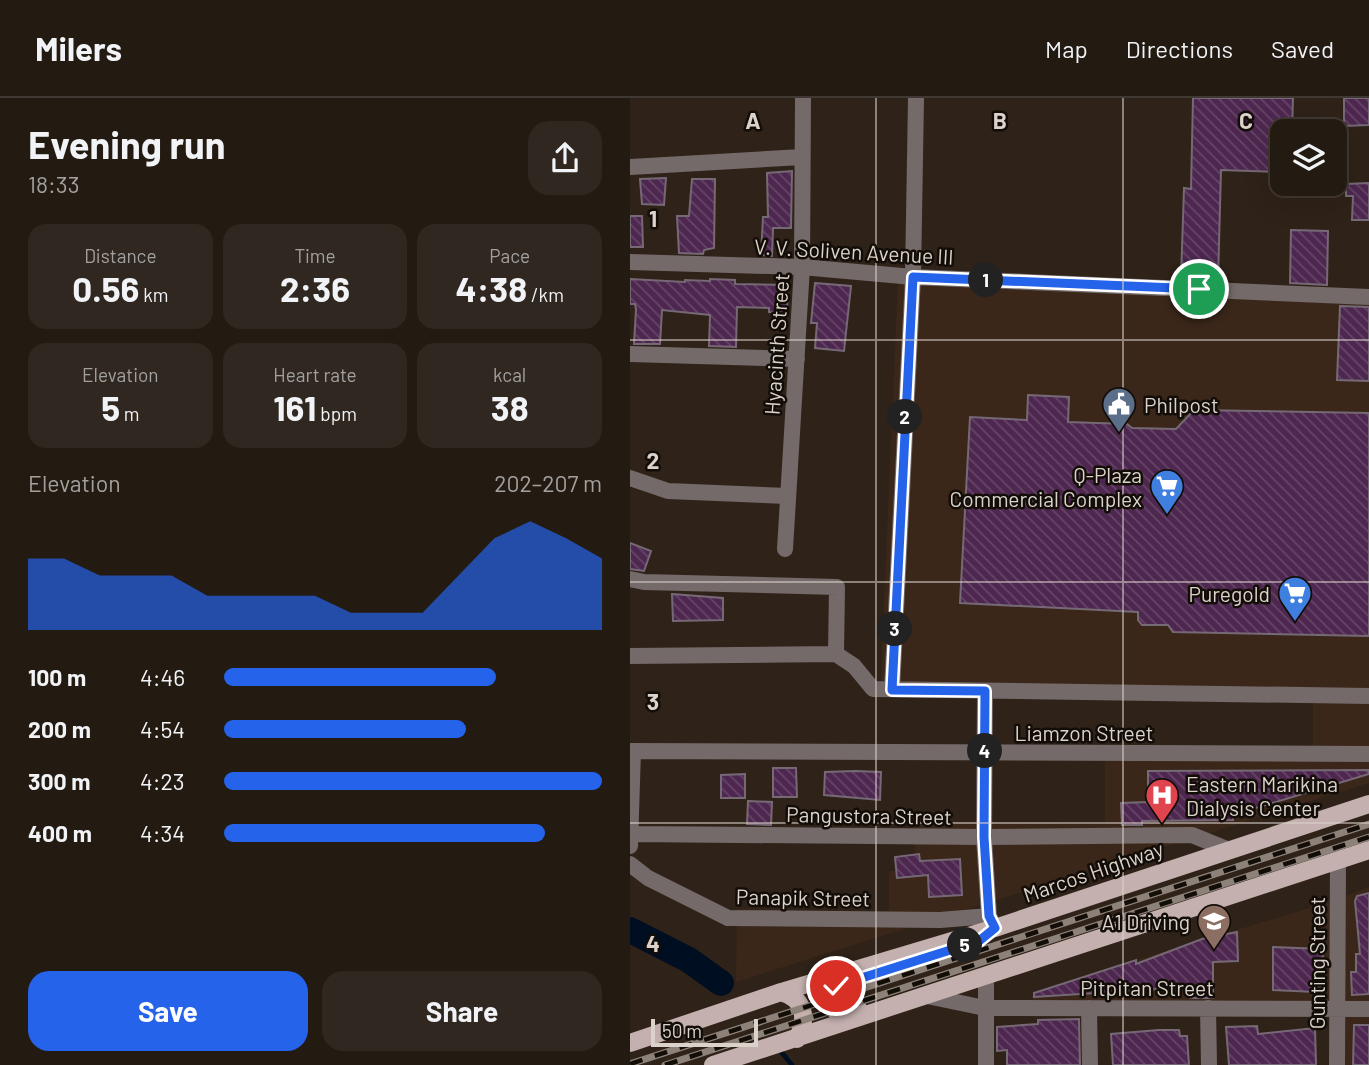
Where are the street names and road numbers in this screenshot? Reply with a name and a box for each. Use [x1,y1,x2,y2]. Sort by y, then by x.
street label: V. V. Soliven Avenue III [754,233,954,269]
street label: Hyacinth Street [759,272,793,416]
street label: Liamzon Street [1014,720,1154,745]
street label: Pangustora Street [786,801,952,829]
street label: Marcos Highway [1020,835,1167,907]
street label: Panapik Street [736,883,870,911]
street label: Gunting Street [1304,897,1329,1029]
street label: Pitpitan Street [1080,975,1214,1000]

